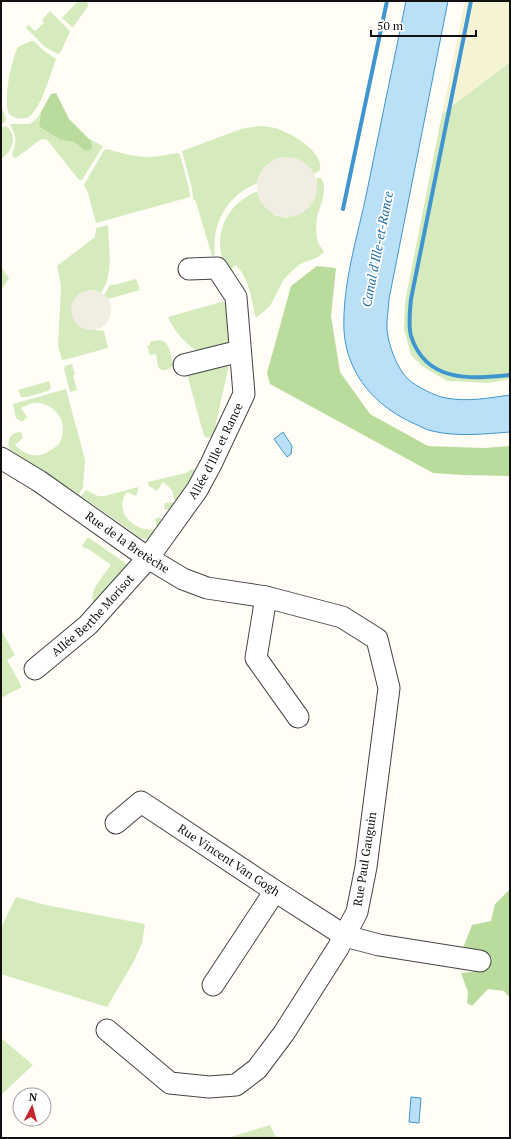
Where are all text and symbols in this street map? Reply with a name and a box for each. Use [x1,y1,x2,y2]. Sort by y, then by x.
scale bar [371,12,476,38]
text: 50 m [377,18,404,33]
water label: Canal d'Ille-et-Rance [357,189,397,308]
street label: Allée d'Ille et Rance [185,400,246,502]
street label: Rue de la Bretèche [82,508,172,576]
street label: Allée Berthe Morisot [48,571,137,659]
street label: Rue Paul Gauguin [350,811,379,907]
street label: Rue Vincent Van Gogh [175,821,283,899]
north arrow [12,1087,52,1127]
text: N [28,1090,39,1105]

